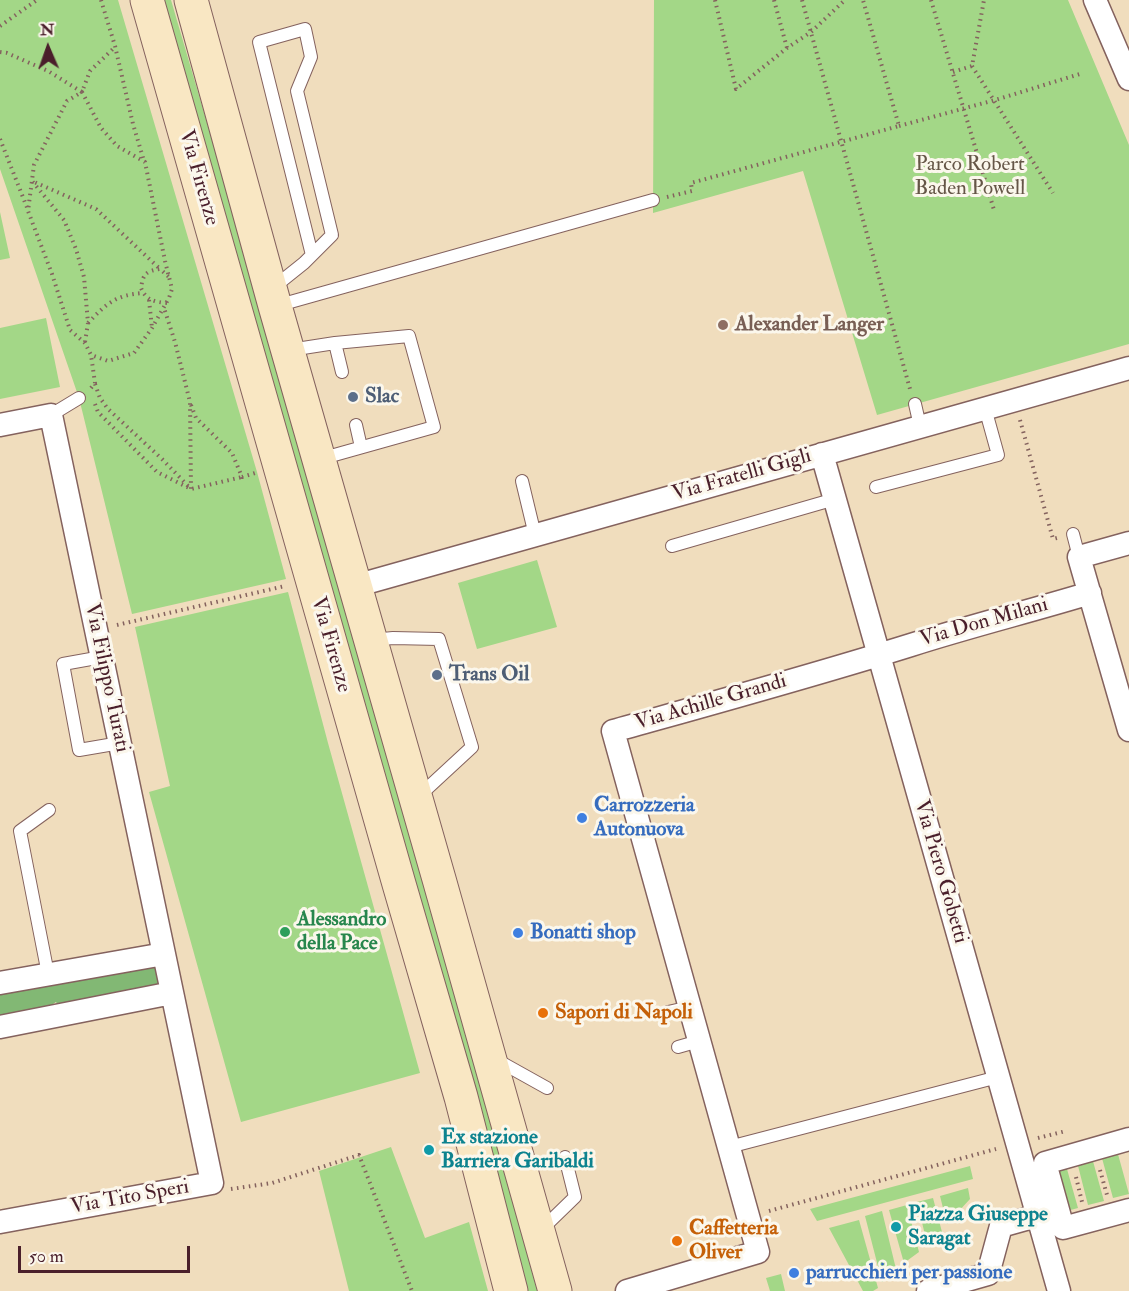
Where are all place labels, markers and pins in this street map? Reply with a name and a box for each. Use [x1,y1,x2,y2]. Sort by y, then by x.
place label: Alexander Langer [735,312,884,338]
marker: Alexander Langer [716,318,730,332]
place label: Slac [365,384,399,410]
marker: Slac [346,390,360,404]
place label: Trans Oil [449,662,529,688]
marker: Trans Oil [430,668,444,682]
place label: Carrozzeria Autonuova [594,793,695,843]
marker: Carrozzeria Autonuova [575,811,589,825]
place label: Alessandro della Pace [297,907,386,957]
place label: Bonatti shop [530,920,636,946]
marker: Alessandro della Pace [278,925,292,939]
marker: Bonatti shop [511,926,525,940]
place label: Sapori di Napoli [555,1000,693,1026]
marker: Sapori di Napoli [536,1006,550,1020]
place label: Ex stazione Barriera Garibaldi [441,1125,594,1175]
marker: Ex stazione Barriera Garibaldi [422,1143,436,1157]
place label: Piazza Giuseppe Saragat [908,1202,1048,1252]
place label: Caffetteria Oliver [689,1216,778,1266]
marker: Piazza Giuseppe Saragat [889,1220,903,1234]
marker: Caffetteria Oliver [670,1234,684,1248]
place label: parrucchieri per passione [806,1260,1012,1286]
marker: parrucchieri per passione [787,1266,801,1280]

